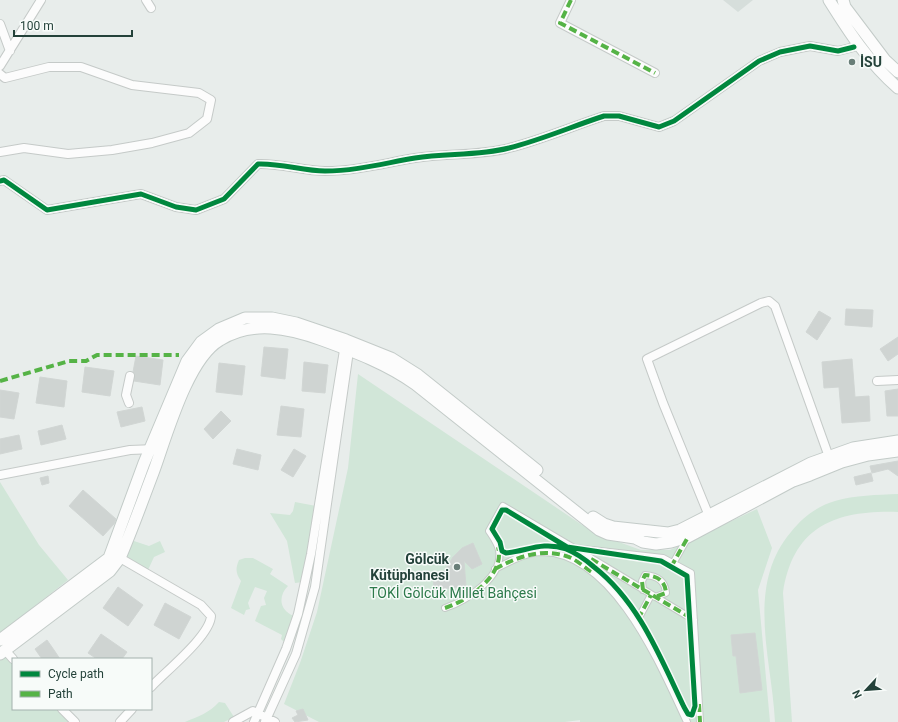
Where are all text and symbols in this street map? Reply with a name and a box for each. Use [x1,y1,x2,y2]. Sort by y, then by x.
scale bar [14,12,132,38]
text: 100 m [20,19,54,33]
place label: İSU [860,54,882,70]
marker: İSU [847,57,857,67]
place label: Gölcük Kütüphanesi [370,551,450,583]
marker: Gölcük Kütüphanesi [452,562,462,572]
park label: TOKİ Gölcük Millet Bahçesi [369,585,537,601]
legend [12,658,152,710]
text: Cycle path [48,667,104,681]
north arrow [846,670,886,710]
text: Path [48,687,73,701]
text: N [850,688,865,701]

